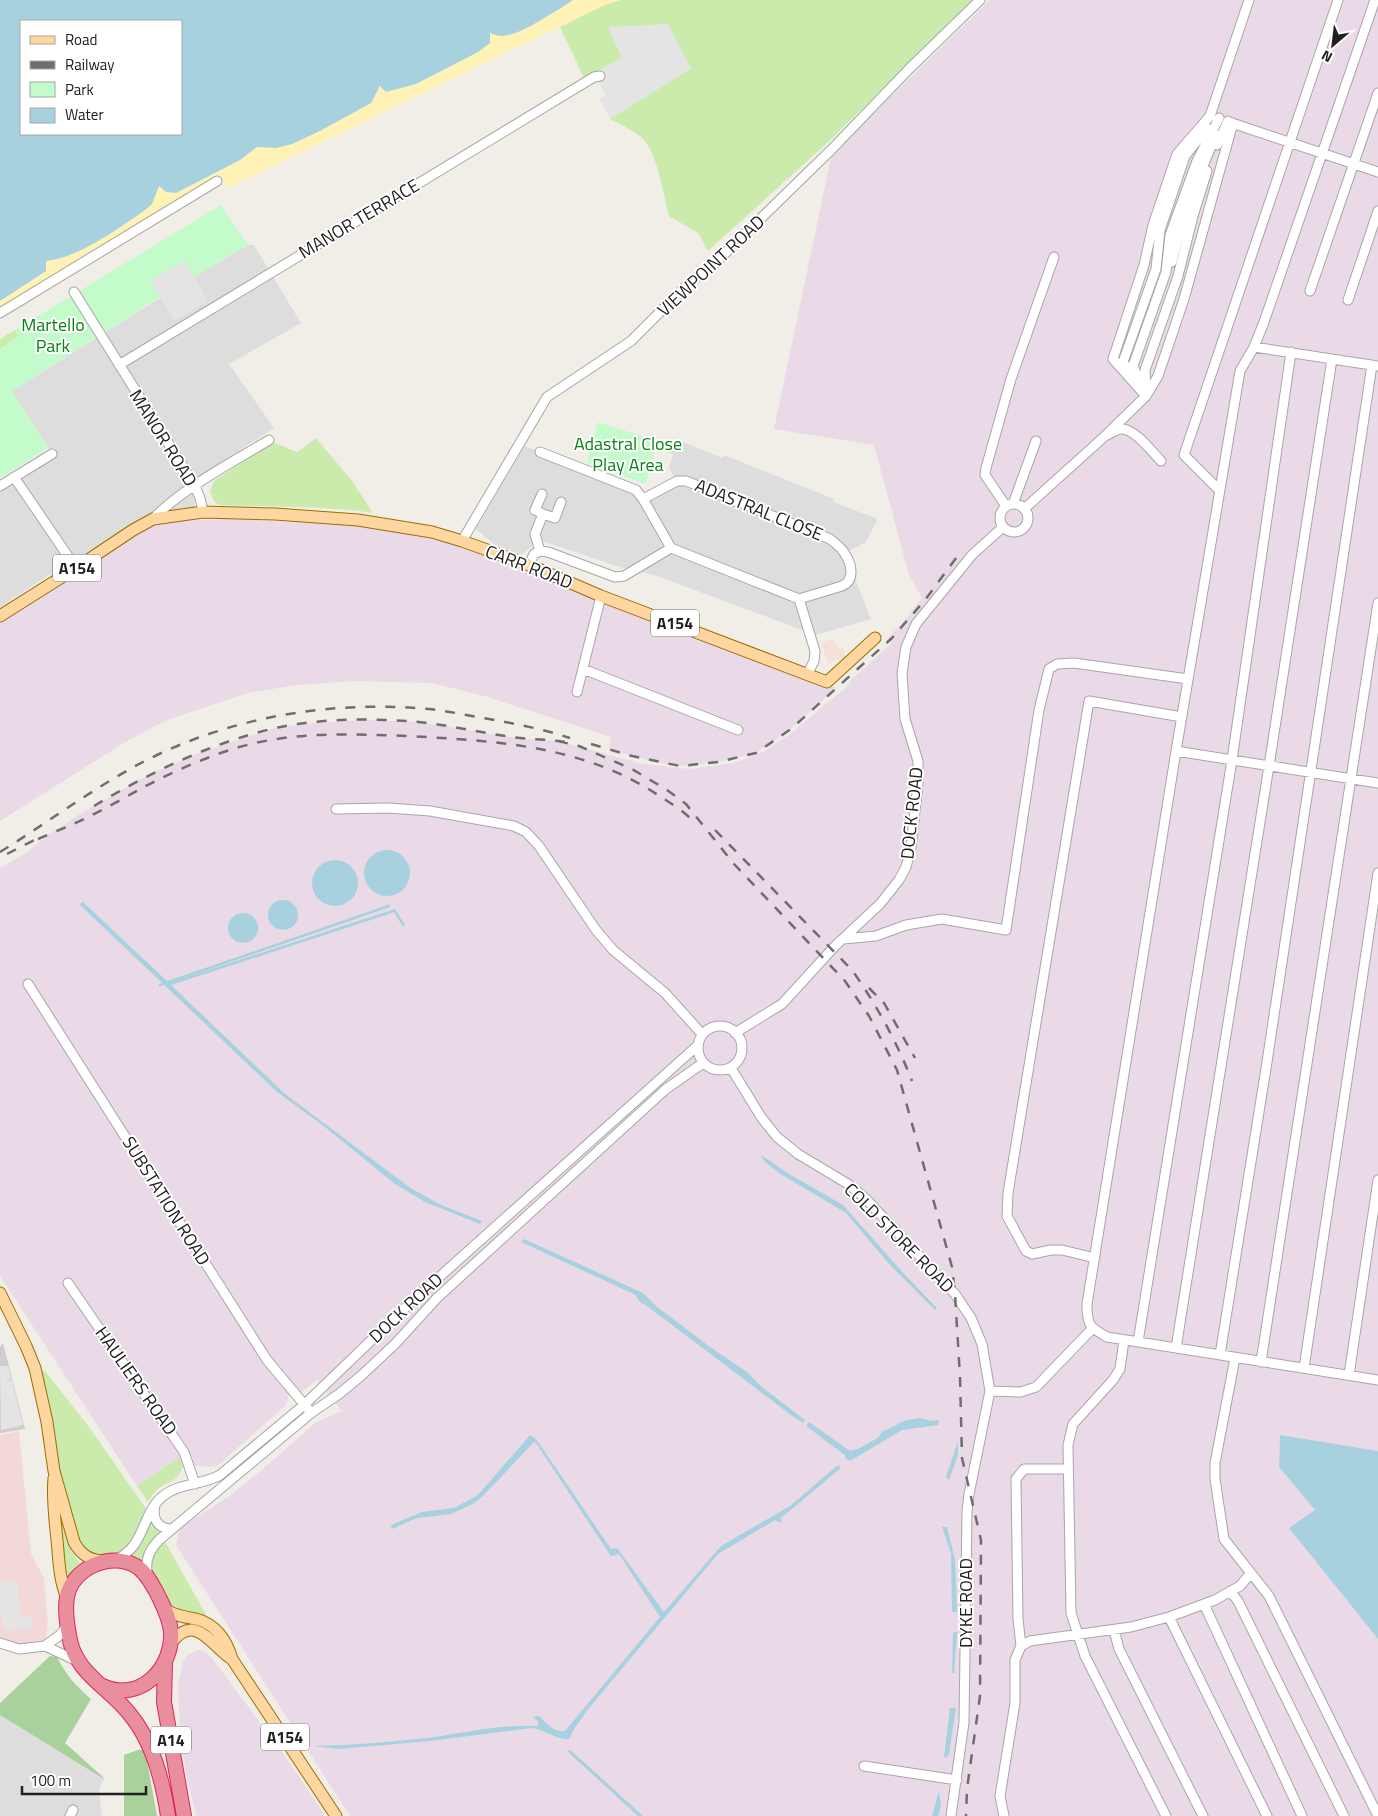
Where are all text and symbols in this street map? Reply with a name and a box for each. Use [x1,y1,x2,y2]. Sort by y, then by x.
legend [20,20,182,135]
north arrow [1308,20,1358,70]
text: Road [65,28,97,51]
text: N [1317,45,1336,68]
text: Railway [65,53,115,76]
text: Park [65,78,94,101]
text: Water [65,103,104,126]
street label: MANOR TERRACE [293,172,424,265]
street label: VIEWPOINT ROAD [651,209,771,323]
park label: Martello Park [21,311,85,359]
street label: MANOR ROAD [123,384,204,492]
park label: Adastral Close Play Area [574,430,682,478]
street label: ADASTRAL CLOSE [691,472,827,548]
street label: CARR ROAD [482,537,577,596]
road number: A154 [53,554,101,582]
road number: A154 [651,610,699,636]
street label: DOCK ROAD [893,766,930,860]
street label: SUBSTATION ROAD [116,1131,217,1271]
street label: COLD STORE ROAD [838,1176,961,1299]
street label: DOCK ROAD [363,1266,449,1349]
street label: HAULIERS ROAD [89,1321,184,1441]
street label: DYKE ROAD [952,1558,979,1648]
road number: A154 [261,1724,309,1750]
road number: A14 [151,1726,191,1754]
scale bar [22,1764,146,1796]
text: 100 m [30,1769,71,1792]

